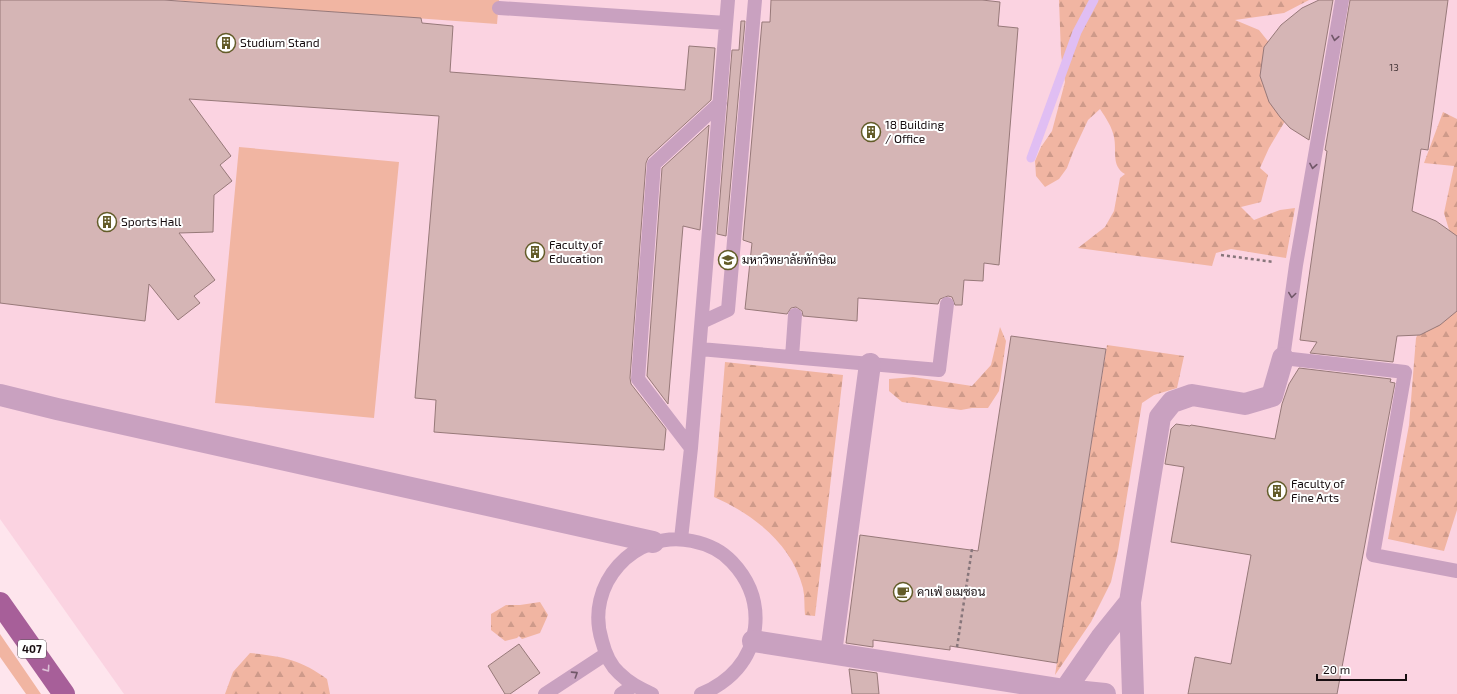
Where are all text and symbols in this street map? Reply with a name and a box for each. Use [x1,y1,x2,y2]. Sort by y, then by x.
building icon: Studium Stand [215,32,237,54]
place label: Studium Stand [240,35,320,49]
one-way arrow [1332,35,1340,42]
house number: 13 [1389,61,1399,73]
place label: 18 Building / Office [885,117,944,145]
building icon: 18 Building / Office [860,121,882,143]
one-way arrow [1309,163,1318,170]
building icon: Sports Hall [96,211,118,233]
place label: Sports Hall [121,214,182,228]
place label: Faculty of Education [549,237,603,265]
building icon: Faculty of Education [524,241,546,263]
school or university icon: มหาวิทยาลัยทักษิณ [717,249,739,271]
place label: มหาวิทยาลัยทักษิณ [742,252,836,266]
one-way arrow [1288,292,1297,298]
place label: Faculty of Fine Arts [1291,476,1345,504]
building icon: Faculty of Fine Arts [1266,480,1288,502]
cafe icon: คาเฟ่ อเมซอน [892,581,914,603]
place label: คาเฟ่ อเมซอน [917,584,986,598]
road number: 407 [18,640,46,658]
scale bar [1317,656,1406,682]
text: 20 m [1323,662,1350,676]
one-way arrow [42,665,49,672]
one-way arrow [571,671,578,679]

